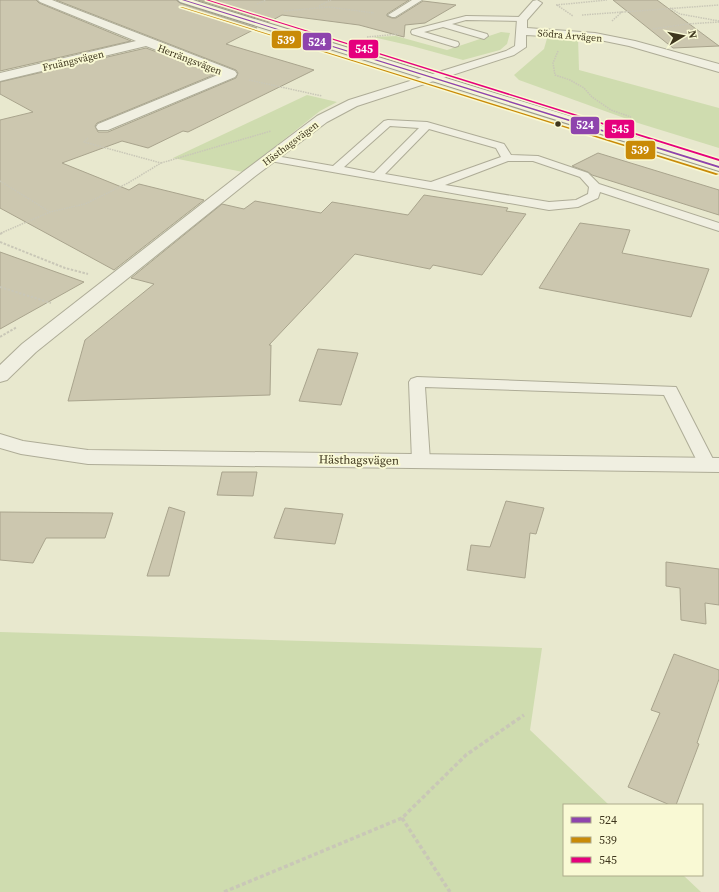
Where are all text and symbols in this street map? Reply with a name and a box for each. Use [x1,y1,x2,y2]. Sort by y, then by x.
north arrow [663,16,703,56]
street label: Södra Årvägen [537,26,603,45]
text: N [684,29,700,40]
line badge: 539 [271,30,302,49]
line badge: 524 [302,32,332,51]
text: 539 [277,33,295,48]
text: 524 [308,35,326,50]
line badge: 545 [348,39,379,59]
street label: Herrängsvägen [156,41,224,78]
text: 545 [355,42,373,57]
street label: Fruängsvägen [41,47,105,74]
line badge: 524 [570,116,600,135]
street label: Hästhagsvägen [260,118,321,169]
text: 524 [576,118,594,133]
unlabelled marker [553,119,563,129]
line badge: 545 [604,119,635,139]
text: 545 [611,122,629,137]
line badge: 539 [625,140,656,160]
text: 539 [631,143,649,158]
street label: Hästhagsvägen [319,451,399,469]
legend [563,804,703,876]
text: 524 [599,812,617,828]
text: 539 [599,832,617,848]
text: 545 [599,852,617,868]

